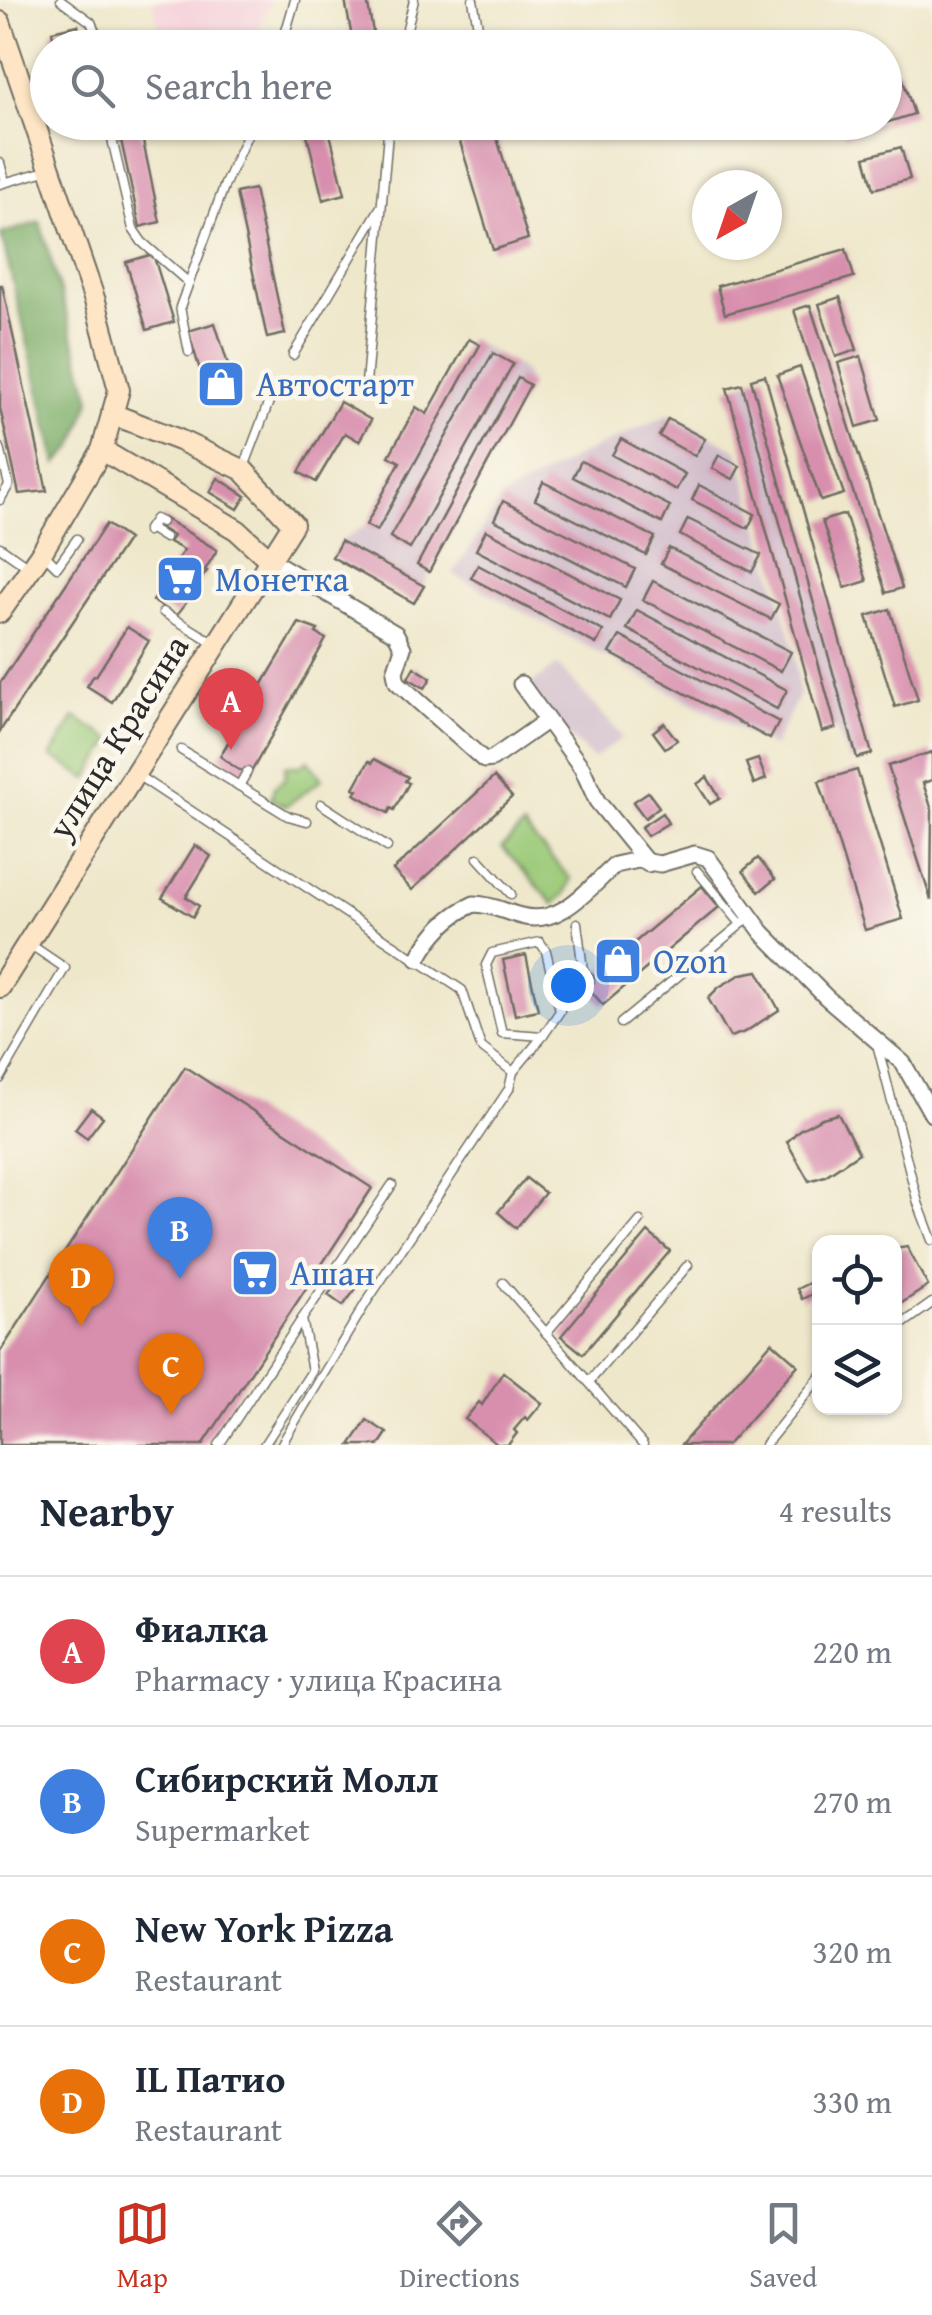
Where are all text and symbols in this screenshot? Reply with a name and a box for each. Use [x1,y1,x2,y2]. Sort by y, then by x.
search box [30,30,902,140]
text: Search here [145,57,333,113]
icon: search [65,58,120,113]
north arrow [692,170,782,260]
shop icon: Автостарт [195,358,247,410]
place label: Автостарт [256,358,414,409]
supermarket icon: Монетка [154,553,206,605]
place label: Монетка [215,553,349,604]
street label: улица Красина [34,624,201,850]
pin: A [198,668,264,750]
shop icon: Ozon [592,935,644,987]
place label: Ozon [653,935,727,986]
your location [543,960,594,1011]
pin: B [148,1196,212,1279]
map controls [812,1235,902,1415]
button: locate [812,1235,902,1325]
pin: D [48,1244,114,1326]
supermarket icon: Ашан [229,1247,281,1299]
place label: Ашан [290,1247,375,1298]
button: layers [812,1325,902,1415]
pin: C [138,1332,204,1415]
text: Nearby [40,1480,174,1541]
text: 4 results [779,1487,892,1534]
text: Фиалка [135,1600,268,1656]
text: A [62,1628,83,1675]
text: 220 m [813,1628,892,1675]
text: Pharmacy · улица Красина [135,1656,502,1703]
text: Сибирский Молл [135,1750,439,1806]
text: B [63,1778,82,1825]
text: 270 m [813,1778,892,1825]
text: Supermarket [135,1806,310,1853]
text: New York Pizza [135,1900,393,1956]
text: C [63,1928,82,1975]
text: 320 m [813,1928,892,1975]
text: Restaurant [135,1956,282,2003]
text: IL Патио [135,2050,285,2106]
text: D [62,2078,83,2125]
text: 330 m [813,2078,892,2125]
text: Restaurant [135,2106,282,2153]
tab: Map [115,2196,170,2297]
tab: Directions [399,2196,520,2297]
tab: Saved [749,2196,817,2297]

